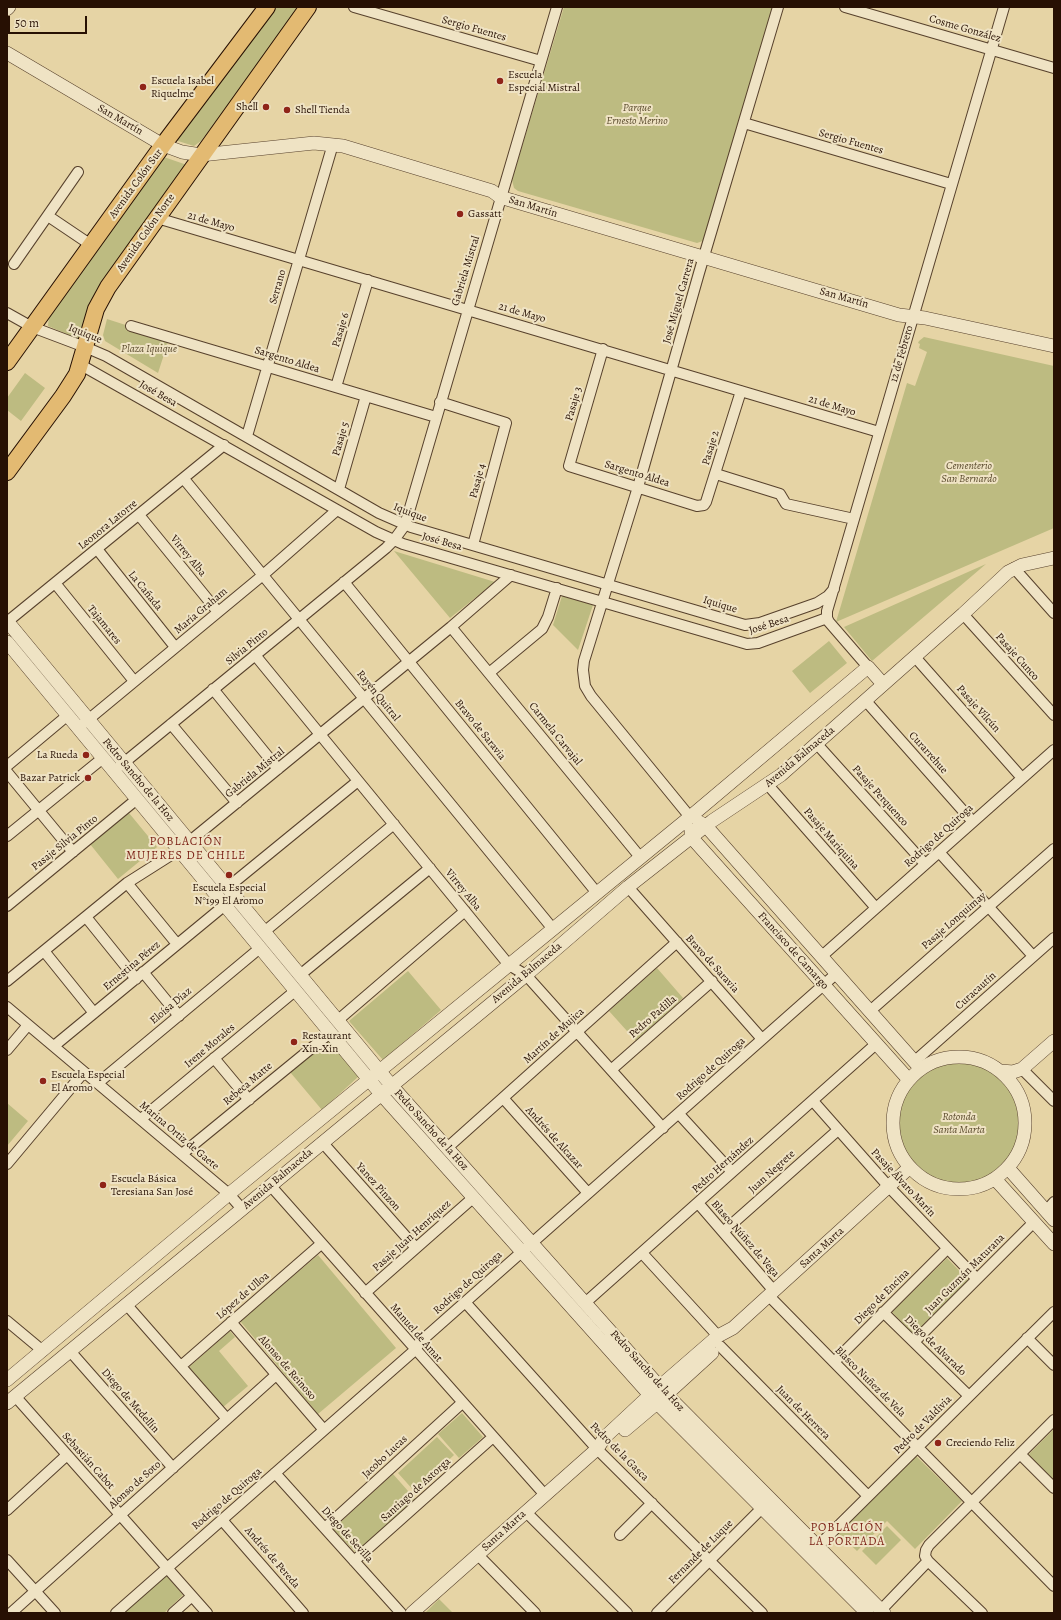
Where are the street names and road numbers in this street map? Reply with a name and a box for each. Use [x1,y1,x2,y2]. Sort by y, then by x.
street label: Cosme González [927,12,1003,46]
street label: Sergio Fuentes [440,13,508,45]
street label: San Martín [95,102,145,138]
street label: Sergio Fuentes [817,126,885,158]
street label: Avenida Colón Sur [106,147,166,221]
street label: Avenida Colón Norte [114,191,178,275]
street label: San Martín [507,193,559,221]
street label: 21 de Mayo [186,209,236,235]
street label: Gabriela Mistral [449,234,483,308]
street label: José Miguel Carrera [660,257,698,345]
street label: Serrano [267,268,289,306]
street label: San Martín [818,285,870,311]
street label: 21 de Mayo [497,300,547,326]
street label: Pasaje 6 [330,311,352,349]
street label: Iquique [66,321,104,347]
street label: 12 de Febrero [888,324,916,384]
street label: Sargento Aldea [253,344,321,376]
street label: José Besa [137,378,179,410]
street label: Pasaje 3 [563,385,585,423]
street label: 21 de Mayo [807,393,857,419]
street label: Pasaje 5 [330,420,352,458]
street label: Pasaje 2 [699,429,723,467]
street label: Sargento Aldea [603,458,671,490]
street label: Pasaje 4 [467,462,489,500]
street label: Leonora Latorre [76,497,140,553]
street label: Iquique [391,501,429,525]
street label: José Besa [420,530,464,554]
street label: Virrey Alba [167,533,209,579]
street label: La Cañada [125,568,165,614]
street label: María Graham [172,585,230,637]
street label: Iquique [701,594,739,616]
street label: Tajamares [84,603,124,647]
street label: José Besa [747,612,791,638]
street label: Silvia Pinto [223,626,271,668]
street label: Pasaje Cunco [992,631,1042,683]
street label: Rayén Quitral [354,668,402,724]
street label: Pasaje Vilcún [953,683,1003,735]
street label: Bravo de Saravia [452,697,508,763]
street label: Carmela Carvajal [526,700,584,768]
street label: Avenida Balmaceda [762,724,838,790]
street label: Curarrehue [906,729,950,777]
street label: Pedro Sancho de la Hoz [99,736,177,824]
street label: Gabriela Mistral [223,745,287,801]
street label: Pasaje Perquenco [849,763,911,829]
street label: Rodrigo de Quiroga [902,802,976,870]
street label: Pasaje Mariquina [800,805,862,873]
street label: Pasaje Silvia Pinto [29,812,101,874]
street label: Virrey Alba [442,867,484,913]
street label: Pasaje Lonquimay [919,889,989,953]
street label: Francisco de Camargo [755,910,831,992]
street label: Bravo de Saravia [682,932,742,996]
street label: Ernestina Pérez [101,938,163,994]
street label: Avenida Balmaceda [489,940,565,1006]
street label: Curacautín [953,969,999,1013]
street label: Eloísa Díaz [147,985,195,1027]
street label: Pedro Padilla [627,993,679,1041]
street label: Martín de Mujica [521,1005,587,1067]
street label: Irene Morales [182,1021,238,1071]
street label: Rodrigo de Quiroga [674,1035,748,1103]
street label: Rebeca Matte [221,1060,275,1108]
street label: Pedro Sancho de la Hoz [391,1087,471,1173]
street label: Marina Ortiz de Gaete [137,1099,221,1173]
street label: Andrés de Alcazar [522,1104,586,1172]
street label: Pedro Hernández [689,1134,757,1196]
street label: Avenida Balmaceda [240,1146,316,1212]
street label: Pasaje Álvaro Marín [868,1146,938,1220]
street label: Juan Negrete [746,1148,798,1196]
street label: Yanez Pinzon [353,1160,403,1214]
street label: Pasaje Juan Henríquez [370,1197,454,1275]
street label: Blasco Núñez de Vega [708,1198,782,1280]
street label: Santa Marta [797,1225,847,1271]
street label: Juan Guzmán Maturana [922,1231,1008,1317]
street label: Rodrigo de Quiroga [431,1249,505,1317]
street label: Diego de Encina [852,1267,912,1327]
street label: López de Ulloa [214,1270,272,1322]
street label: Manuel de Amat [387,1301,445,1365]
street label: Diego de Alvarado [901,1313,969,1379]
street label: Pedro Sancho de la Hoz [607,1328,687,1414]
street label: Alonso de Reinoso [255,1333,319,1403]
street label: Blasco Nuñez de Vela [832,1344,908,1420]
street label: Diego de Medellín [98,1366,162,1436]
street label: Juan de Herrera [773,1383,833,1443]
street label: Pedro de Valdivia [891,1393,955,1457]
street label: Pedro de la Gasca [587,1420,651,1484]
street label: Sebastián Cabot [59,1430,117,1492]
street label: Jacobo Lucas [360,1433,410,1481]
street label: Santiago de Astorga [378,1455,454,1525]
street label: Alonso de Soto [106,1458,164,1512]
street label: Rodrigo de Quiroga [189,1465,265,1533]
street label: Diego de Sevilla [318,1504,376,1566]
street label: Santa Marta [479,1508,529,1554]
street label: Fernande de Luque [666,1517,736,1587]
street label: Andrés de Pereda [242,1524,302,1592]

